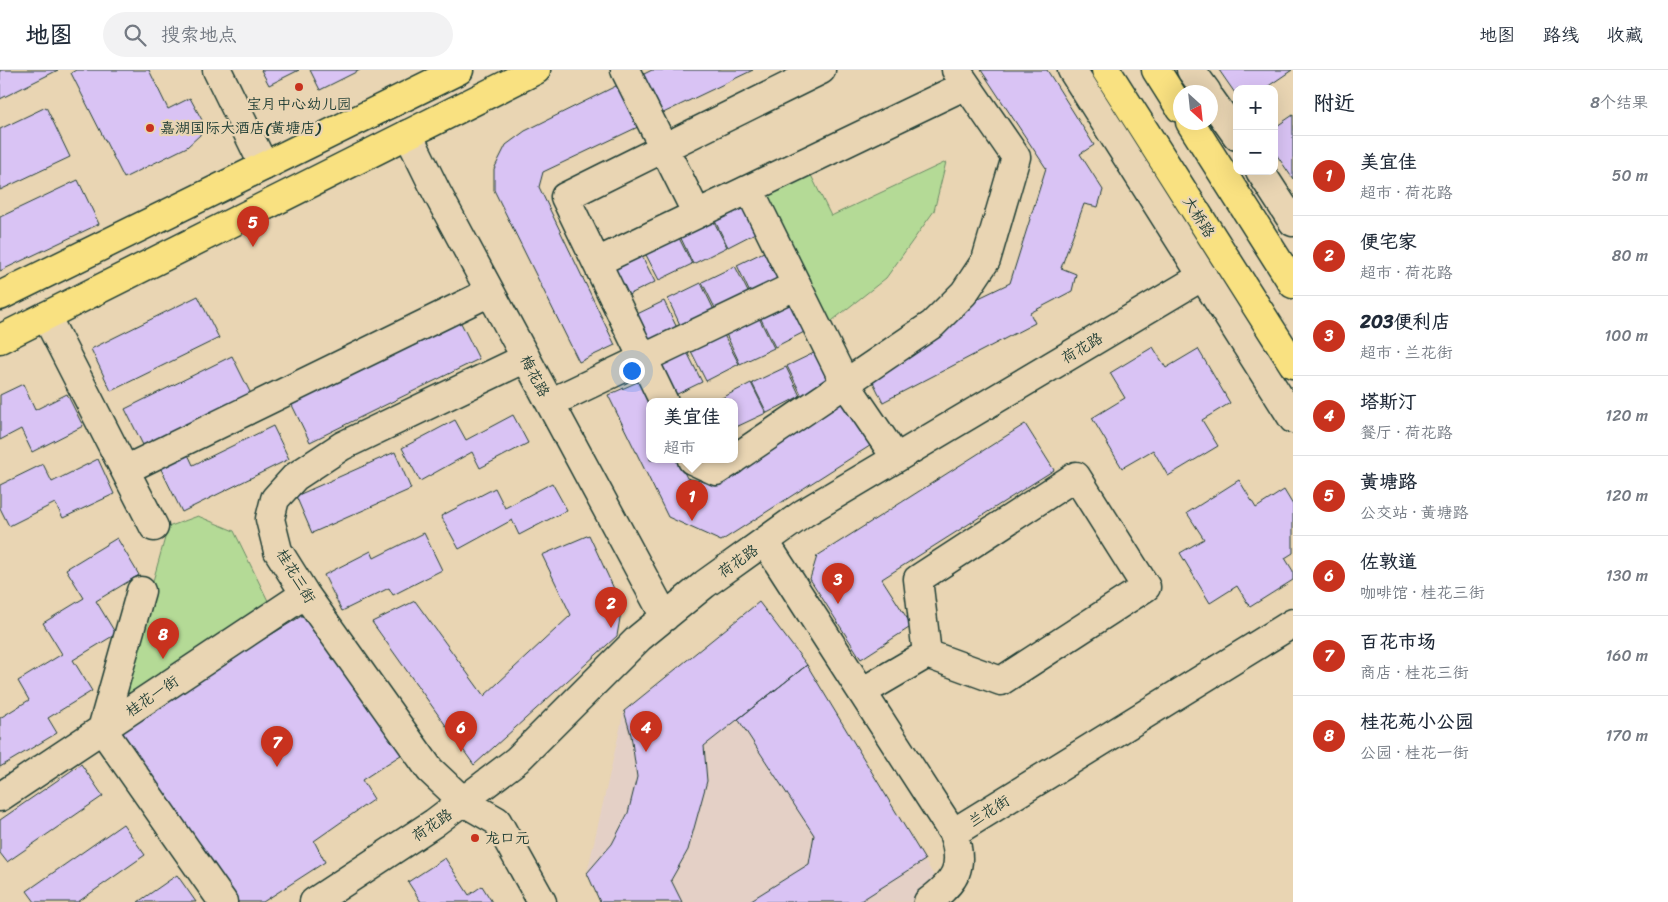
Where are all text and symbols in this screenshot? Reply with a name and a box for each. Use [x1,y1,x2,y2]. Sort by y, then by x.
search box [103,12,453,57]
text: 地图 [25,14,73,56]
text: 搜索地点 [161,18,237,51]
text: 地图 [1479,19,1515,51]
text: 路线 [1543,19,1579,51]
text: 收藏 [1607,19,1643,51]
icon: search [121,21,149,49]
marker: 宝月中心幼儿园 [293,81,305,93]
text: 附近 [1313,84,1355,122]
north arrow [1173,85,1218,130]
map controls [1233,85,1278,175]
button: + [1233,85,1278,130]
text: 8个结果 [1590,88,1648,117]
place label: 宝月中心幼儿园 [246,91,352,117]
place label: 嘉湖国际大酒店(黄塘店) [160,115,321,141]
marker: 嘉湖国际大酒店(黄塘店) [144,122,156,134]
button: − [1233,130,1278,175]
text: 美宜佳 [1360,145,1417,178]
text: 1 [1326,161,1332,190]
text: 50 m [1612,161,1648,190]
text: 超市 · 荷花路 [1360,178,1453,207]
street label: 大桥路 [1176,191,1222,243]
pin: 5 [237,206,269,247]
text: 便宅家 [1360,225,1417,258]
text: 2 [1324,241,1334,270]
text: 80 m [1612,241,1648,270]
text: 超市 · 荷花路 [1360,258,1453,287]
text: 203便利店 [1360,305,1450,338]
text: 3 [1325,321,1333,350]
text: 100 m [1604,321,1648,350]
street label: 荷花路 [1056,325,1108,371]
text: 超市 · 兰花街 [1360,338,1453,367]
street label: 梅花路 [513,350,557,402]
your location [619,358,645,384]
text: 塔斯汀 [1360,385,1417,418]
popup [646,398,738,463]
text: 美宜佳 [663,400,721,433]
text: 4 [1324,401,1334,430]
text: 120 m [1605,401,1648,430]
text: 餐厅 · 荷花路 [1360,418,1453,447]
text: 超市 [663,433,696,462]
text: 黄塘路 [1360,465,1417,498]
pin: 1 [676,480,708,521]
text: 5 [1324,481,1334,510]
text: 120 m [1605,481,1648,510]
text: 公交站 · 黄塘路 [1360,498,1469,527]
street label: 荷花路 [712,537,764,585]
street label: 桂花三街 [269,544,323,608]
text: 佐敦道 [1360,545,1417,578]
text: 6 [1324,561,1334,590]
text: 130 m [1606,561,1648,590]
pin: 3 [822,563,854,604]
text: 咖啡馆 · 桂花三街 [1360,578,1485,607]
pin: 2 [595,587,627,628]
pin: 8 [147,618,179,659]
text: 百花市场 [1360,625,1436,658]
text: 7 [1324,641,1334,670]
text: 160 m [1605,641,1648,670]
text: 商店 · 桂花三街 [1360,658,1469,687]
street label: 桂花一街 [120,668,184,724]
text: 桂花苑小公园 [1360,705,1474,738]
pin: 6 [445,711,477,752]
pin: 4 [630,711,662,752]
text: 8 [1324,721,1334,750]
text: 170 m [1605,721,1648,750]
pin: 7 [261,726,293,767]
text: 公园 · 桂花一街 [1360,738,1469,767]
street label: 兰花街 [963,788,1015,834]
street label: 荷花路 [406,802,458,848]
place label: 龙口元 [485,825,530,851]
marker: 龙口元 [469,832,481,844]

